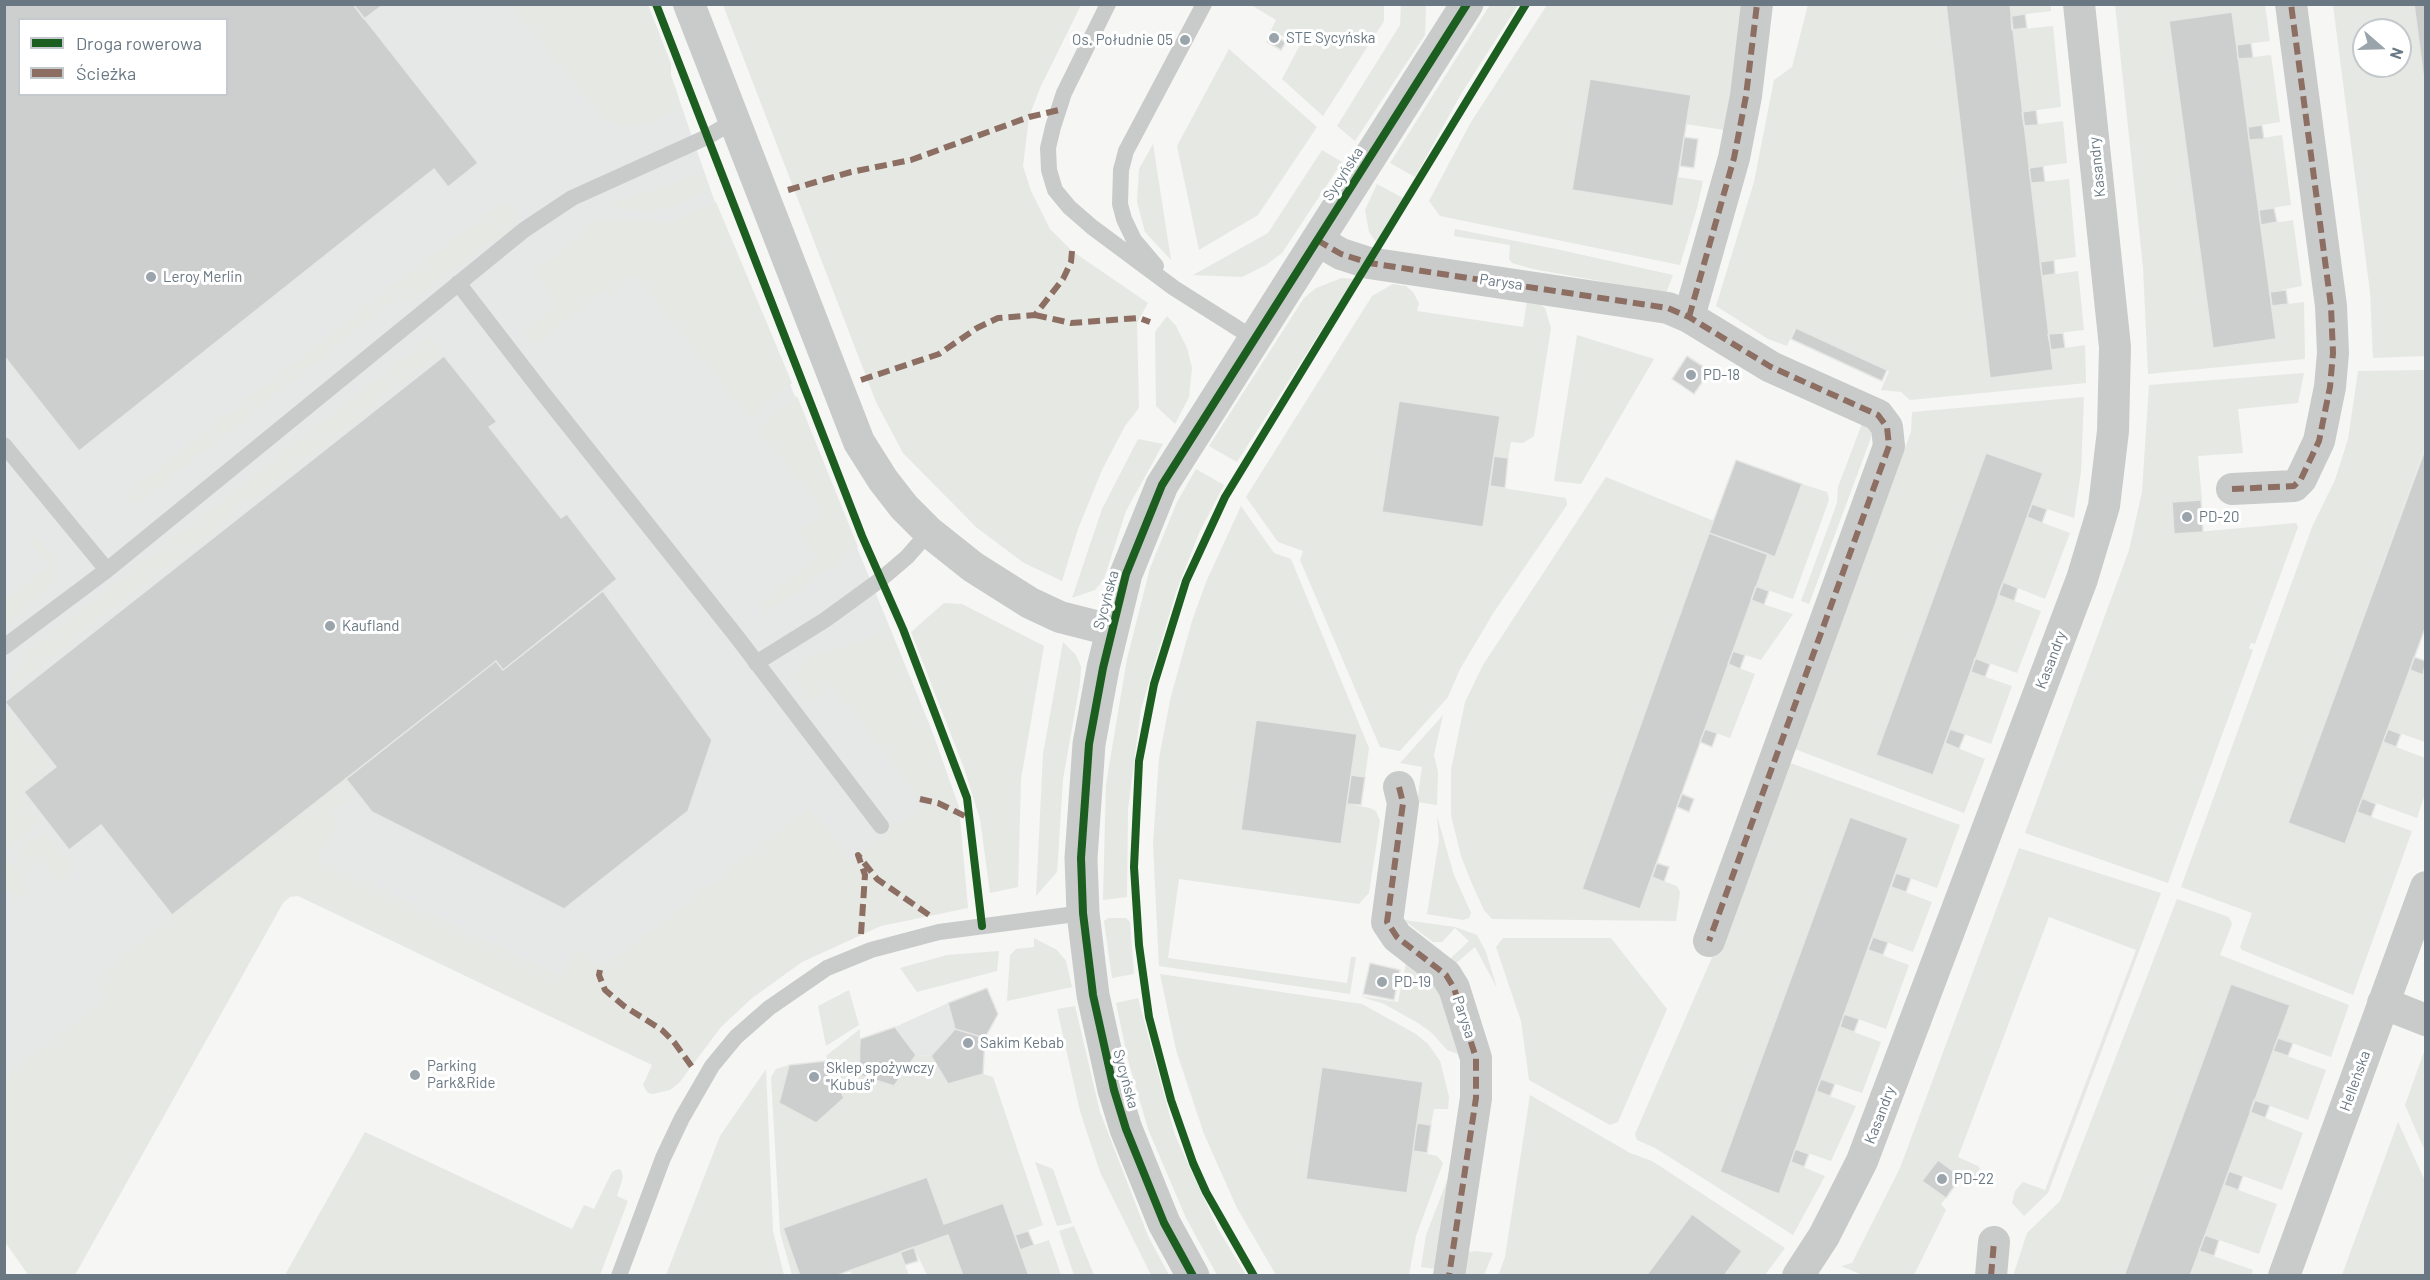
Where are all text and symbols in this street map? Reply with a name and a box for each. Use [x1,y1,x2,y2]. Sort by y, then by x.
legend [18,18,228,96]
north arrow [2352,18,2412,78]
place label: STE Sycyńska [1286,29,1375,47]
place label: Os. Południe 05 [1072,31,1173,49]
marker: STE Sycyńska [1267,31,1281,45]
text: Droga rowerowa [76,32,202,54]
marker: Os. Południe 05 [1178,33,1192,47]
text: N [2387,45,2408,62]
text: Ścieżka [76,62,136,84]
street label: Kasandry [2085,136,2109,198]
street label: Sycyńska [1319,144,1367,204]
place label: Leroy Merlin [163,268,242,286]
marker: Leroy Merlin [144,270,158,284]
street label: Parysa [1478,270,1524,294]
place label: PD-18 [1703,366,1740,384]
marker: PD-18 [1684,368,1698,382]
place label: PD-20 [2199,508,2240,526]
marker: PD-20 [2180,510,2194,524]
street label: Sycyńska [1089,568,1123,632]
place label: Kaufland [342,617,399,635]
marker: Kaufland [323,619,337,633]
street label: Kasandry [2032,628,2070,692]
place label: PD-19 [1394,973,1431,991]
marker: PD-19 [1375,975,1389,989]
street label: Parysa [1449,993,1479,1041]
place label: Sakim Kebab [980,1034,1064,1052]
marker: Sakim Kebab [961,1036,975,1050]
street label: Sycyńska [1109,1047,1143,1111]
street label: Helleńska [2336,1048,2374,1114]
place label: Parking Park&Ride [427,1057,496,1092]
place label: Sklep spożywczy "Kubuś" [826,1059,934,1094]
marker: Parking Park&Ride [408,1068,422,1082]
marker: Sklep spożywczy "Kubuś" [807,1070,821,1084]
street label: Kasandry [1861,1083,1899,1147]
place label: PD-22 [1954,1170,1994,1188]
marker: PD-22 [1935,1172,1949,1186]

